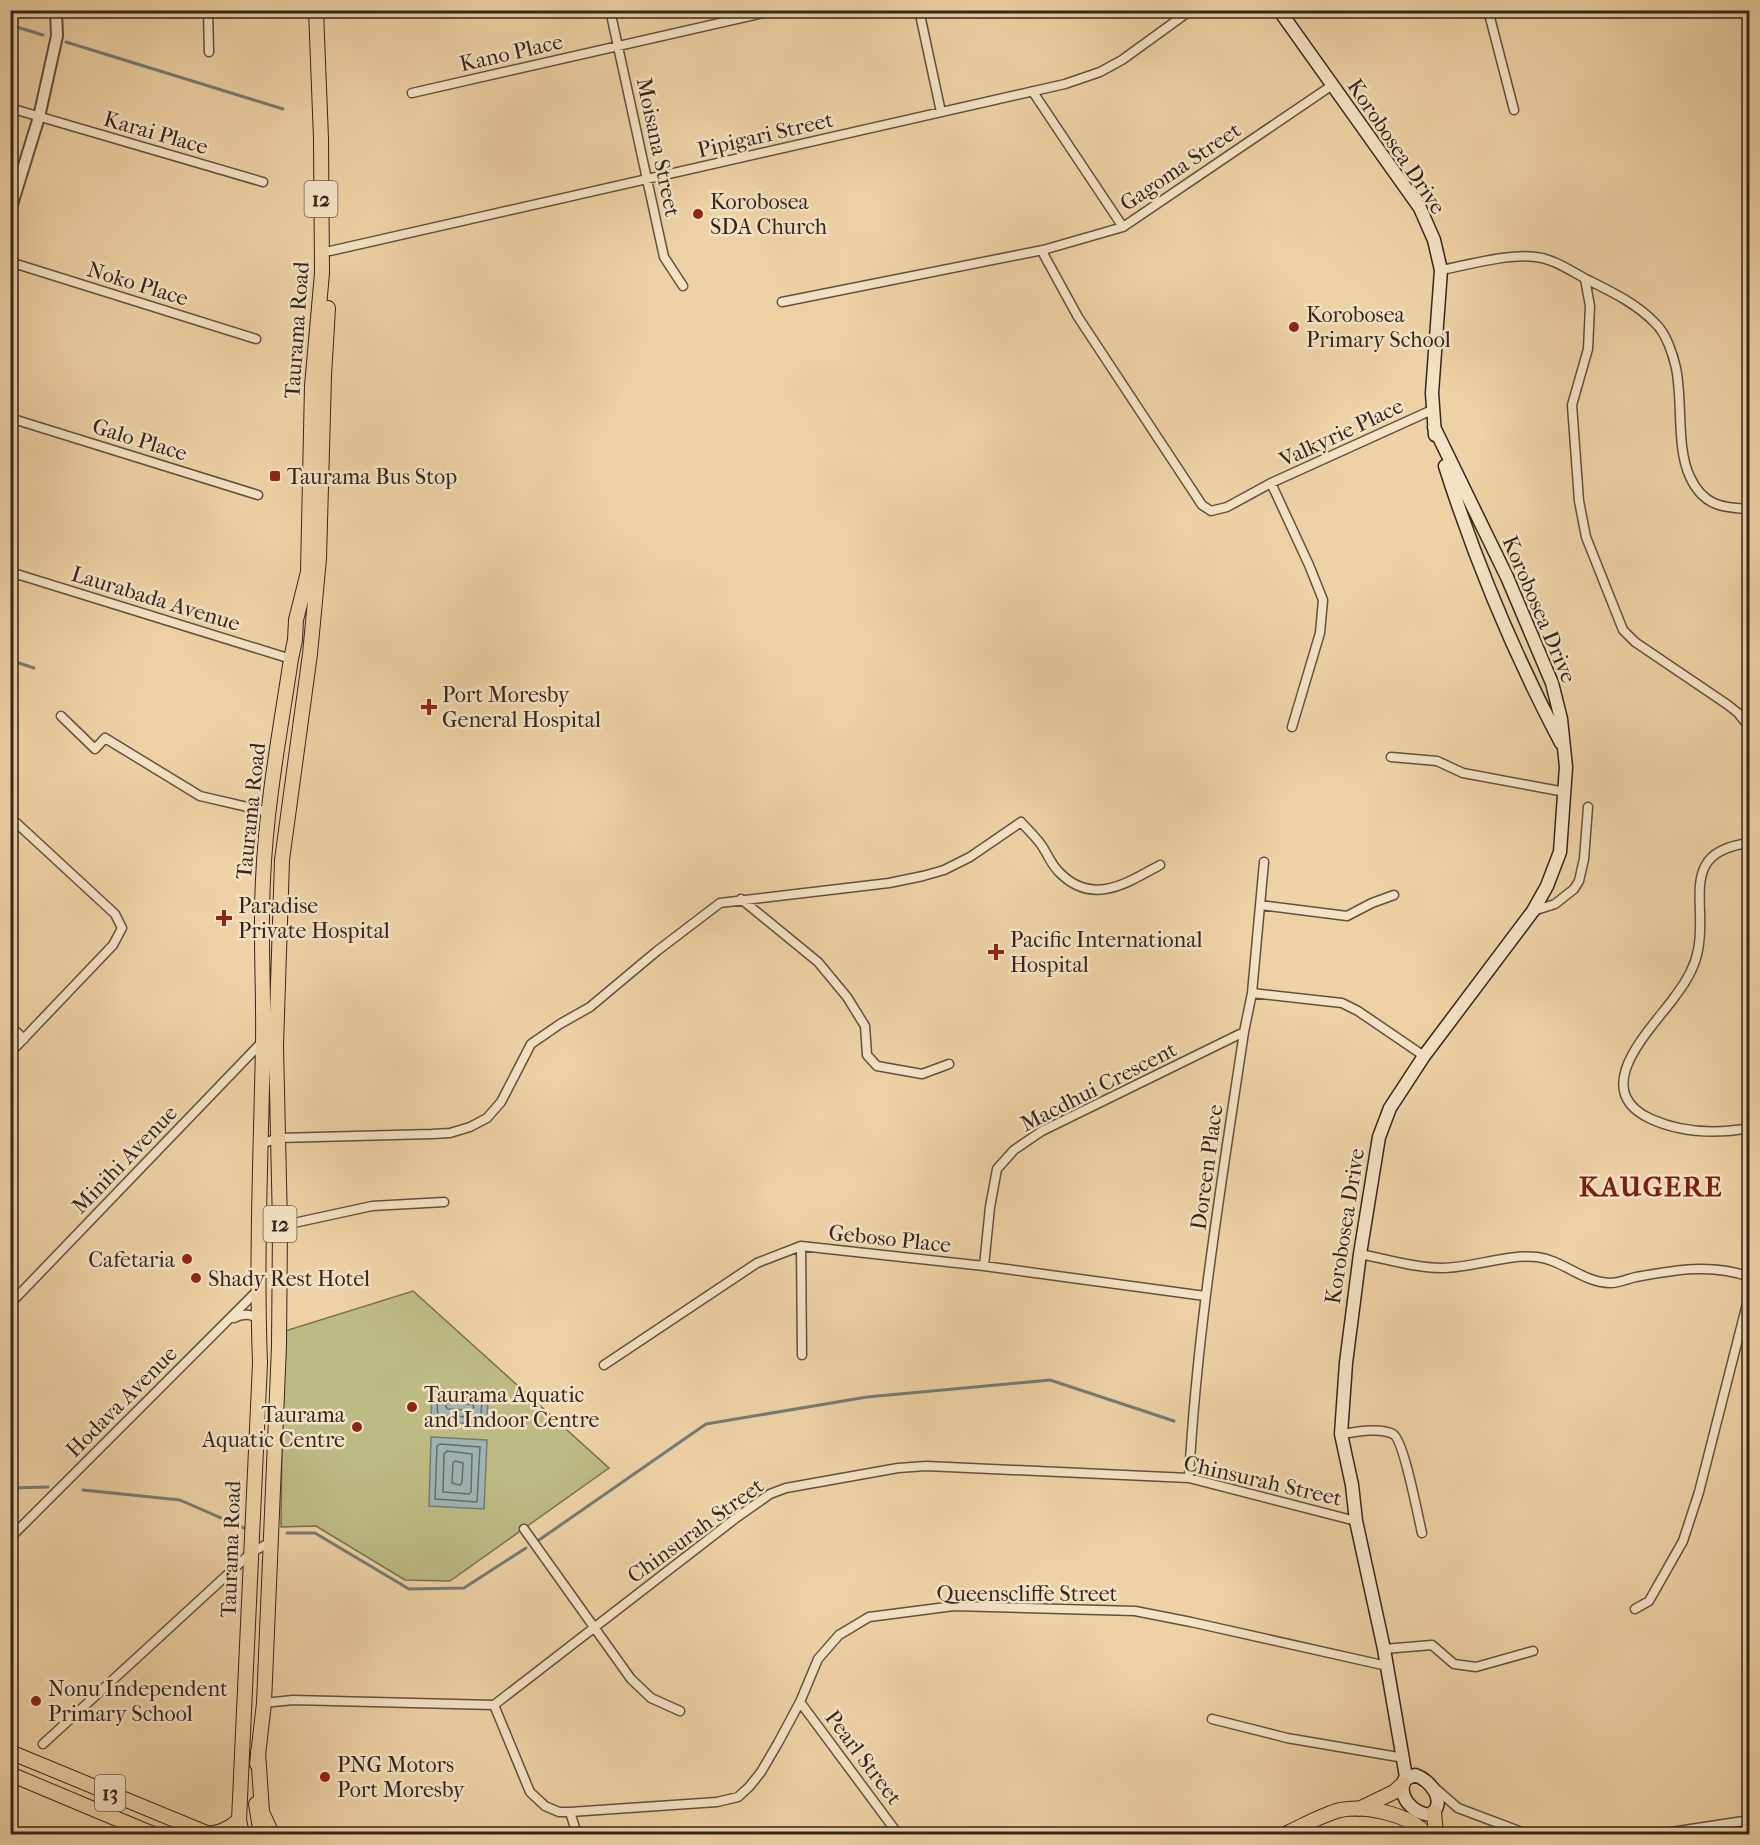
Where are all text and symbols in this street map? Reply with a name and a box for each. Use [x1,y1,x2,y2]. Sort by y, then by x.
street label: Kano Place [457,28,565,77]
street label: Korobosea Drive [1341,74,1451,219]
street label: Moisana Street [631,75,685,219]
street label: Karai Place [101,106,211,160]
street label: Pipigari Street [695,107,836,163]
street label: Gagoma Street [1115,117,1246,217]
road number: 12 [304,181,338,217]
place label: Korobosea SDA Church [710,189,828,240]
marker: Korobosea SDA Church [691,207,705,221]
street label: Noko Place [84,256,191,312]
street label: Taurama Road [279,260,315,399]
place label: Korobosea Primary School [1306,302,1451,353]
marker: Korobosea Primary School [1287,320,1301,334]
street label: Valkyrie Place [1274,393,1408,473]
street label: Galo Place [89,413,190,467]
place label: Taurama Bus Stop [287,464,457,490]
marker: Taurama Bus Stop [268,469,282,483]
street label: Korobosea Drive [1496,532,1582,687]
street label: Laurabada Avenue [68,561,243,637]
place label: Port Moresby General Hospital [442,682,601,733]
marker: Port Moresby General Hospital [420,698,438,716]
street label: Taurama Road [231,741,271,881]
place label: Paradise Private Hospital [238,893,390,944]
marker: Paradise Private Hospital [215,909,233,927]
place label: Pacific International Hospital [1010,927,1203,978]
marker: Pacific International Hospital [987,943,1005,961]
street label: Macdhui Crescent [1016,1036,1181,1137]
street label: Minihi Avenue [67,1100,183,1219]
street label: Doreen Place [1185,1103,1229,1232]
street label: Korobosea Drive [1320,1146,1370,1306]
district label: KAUGERE [1579,1170,1723,1203]
road number: 12 [264,1206,296,1242]
street label: Geboso Place [827,1220,953,1258]
place label: Cafetaria [88,1247,176,1273]
marker: Cafetaria [180,1252,194,1266]
place label: Shady Rest Hotel [208,1266,370,1292]
marker: Shady Rest Hotel [189,1271,203,1285]
street label: Hodava Avenue [61,1341,183,1463]
place label: Taurama Aquatic and Indoor Centre [424,1382,599,1433]
marker: Taurama Aquatic and Indoor Centre [405,1400,419,1414]
place label: Taurama Aquatic Centre [201,1402,346,1453]
marker: Taurama Aquatic Centre [350,1420,364,1434]
street label: Chinsurah Street [1181,1450,1345,1512]
street label: Chinsurah Street [623,1473,769,1589]
street label: Taurama Road [216,1479,246,1618]
street label: Queenscliffe Street [937,1581,1118,1607]
place label: Nonu Independent Primary School [48,1676,228,1727]
marker: Nonu Independent Primary School [29,1694,43,1708]
street label: Pearl Street [819,1705,907,1810]
place label: PNG Motors Port Moresby [337,1752,466,1803]
marker: PNG Motors Port Moresby [318,1770,332,1784]
road number: 13 [95,1775,125,1811]

